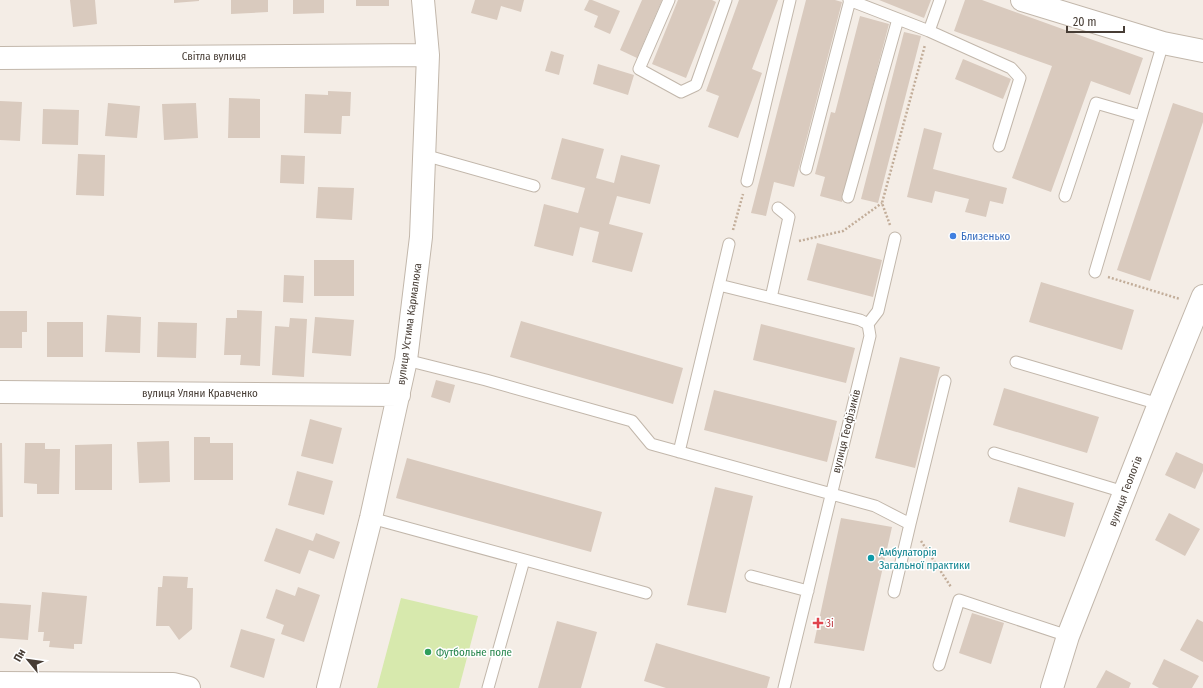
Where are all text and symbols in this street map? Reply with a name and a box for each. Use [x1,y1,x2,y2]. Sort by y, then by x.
scale bar [1067,8,1124,34]
text: 20 m [1073,15,1097,29]
street label: Світла вулиця [182,50,246,63]
place label: Близенько [961,230,1011,243]
marker: Близенько [948,231,958,241]
street label: вулиця Устима Кармалюка [394,262,425,386]
street label: вулиця Уляни Кравченко [142,387,258,400]
street label: вулиця Геофізиків [830,388,863,474]
street label: вулиця Геологів [1106,454,1145,528]
place label: Амбулаторія Загальної практики [879,546,970,572]
marker: Амбулаторія Загальної практики [866,553,876,563]
place label: 3і [826,617,834,630]
marker: 3і [813,618,823,628]
north arrow [8,640,48,680]
place label: Футбольне поле [436,646,512,659]
text: Пн [11,647,28,664]
marker: Футбольне поле [423,647,433,657]

